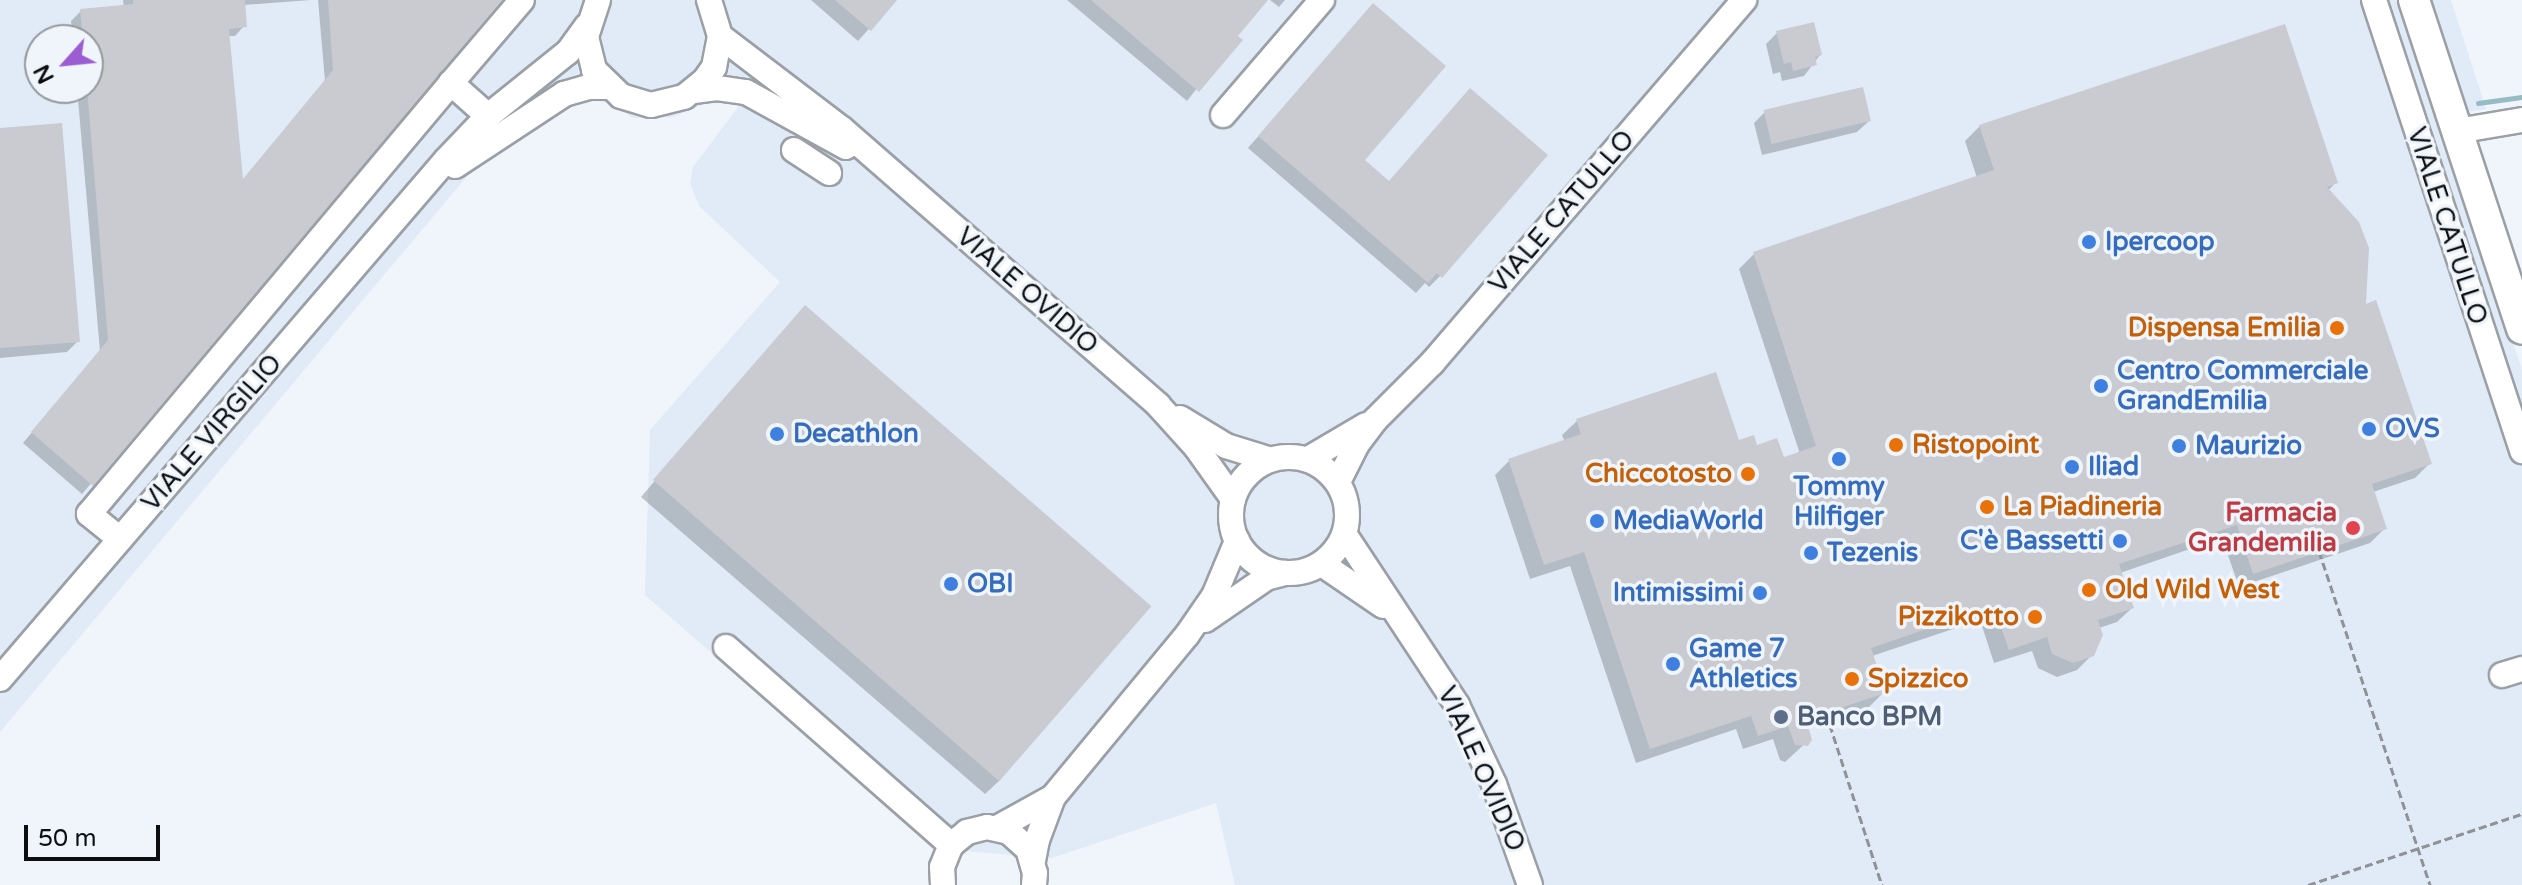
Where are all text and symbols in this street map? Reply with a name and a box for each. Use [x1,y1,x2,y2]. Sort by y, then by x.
north arrow [24,24,104,104]
text: N [29,60,60,88]
street label: VIALE CATULLO [2400,123,2494,329]
street label: VIALE CATULLO [1483,124,1641,300]
street label: VIALE OVIDIO [950,221,1104,361]
place label: Ipercoop [2105,226,2215,258]
marker: Ipercoop [2080,233,2098,251]
place label: Dispensa Emilia [2128,312,2321,344]
marker: Dispensa Emilia [2328,319,2346,337]
street label: VIALE VIRGILIO [135,348,289,518]
place label: Centro Commerciale GrandEmilia [2117,355,2369,416]
marker: Centro Commerciale GrandEmilia [2092,377,2110,395]
place label: OVS [2385,413,2440,445]
place label: Decathlon [793,418,919,450]
marker: OVS [2360,420,2378,438]
marker: Decathlon [768,425,786,443]
place label: Ristopoint [1912,429,2039,461]
place label: Maurizio [2195,430,2302,462]
marker: Ristopoint [1887,436,1905,454]
marker: Maurizio [2170,437,2188,455]
marker: Tommy Hilfiger [1830,450,1848,468]
place label: Iliad [2088,451,2139,483]
place label: Chiccotosto [1585,458,1732,490]
marker: Iliad [2063,458,2081,476]
marker: Chiccotosto [1739,465,1757,483]
place label: Tommy Hilfiger [1793,471,1885,532]
place label: La Piadineria [2003,491,2162,523]
place label: Farmacia Grandemilia [2188,497,2337,558]
marker: La Piadineria [1978,498,1996,516]
place label: MediaWorld [1613,505,1764,537]
marker: MediaWorld [1588,512,1606,530]
marker: Farmacia Grandemilia [2344,519,2362,537]
place label: C'è Bassetti [1960,525,2104,557]
marker: C'è Bassetti [2111,532,2129,550]
place label: Tezenis [1827,537,1918,569]
marker: Tezenis [1802,544,1820,562]
place label: OBI [967,568,1014,600]
place label: Old Wild West [2105,574,2280,606]
marker: OBI [942,575,960,593]
place label: Intimissimi [1613,577,1744,609]
marker: Old Wild West [2080,581,2098,599]
marker: Intimissimi [1751,584,1769,602]
place label: Pizzikotto [1898,601,2019,633]
marker: Pizzikotto [2026,608,2044,626]
place label: Game 7 Athletics [1689,633,1797,694]
marker: Game 7 Athletics [1664,655,1682,673]
place label: Spizzico [1868,663,1969,695]
marker: Spizzico [1843,670,1861,688]
street label: VIALE OVIDIO [1431,682,1531,856]
place label: Banco BPM [1797,701,1942,733]
marker: Banco BPM [1772,708,1790,726]
scale bar [28,809,164,859]
text: 50 m [38,824,96,853]

